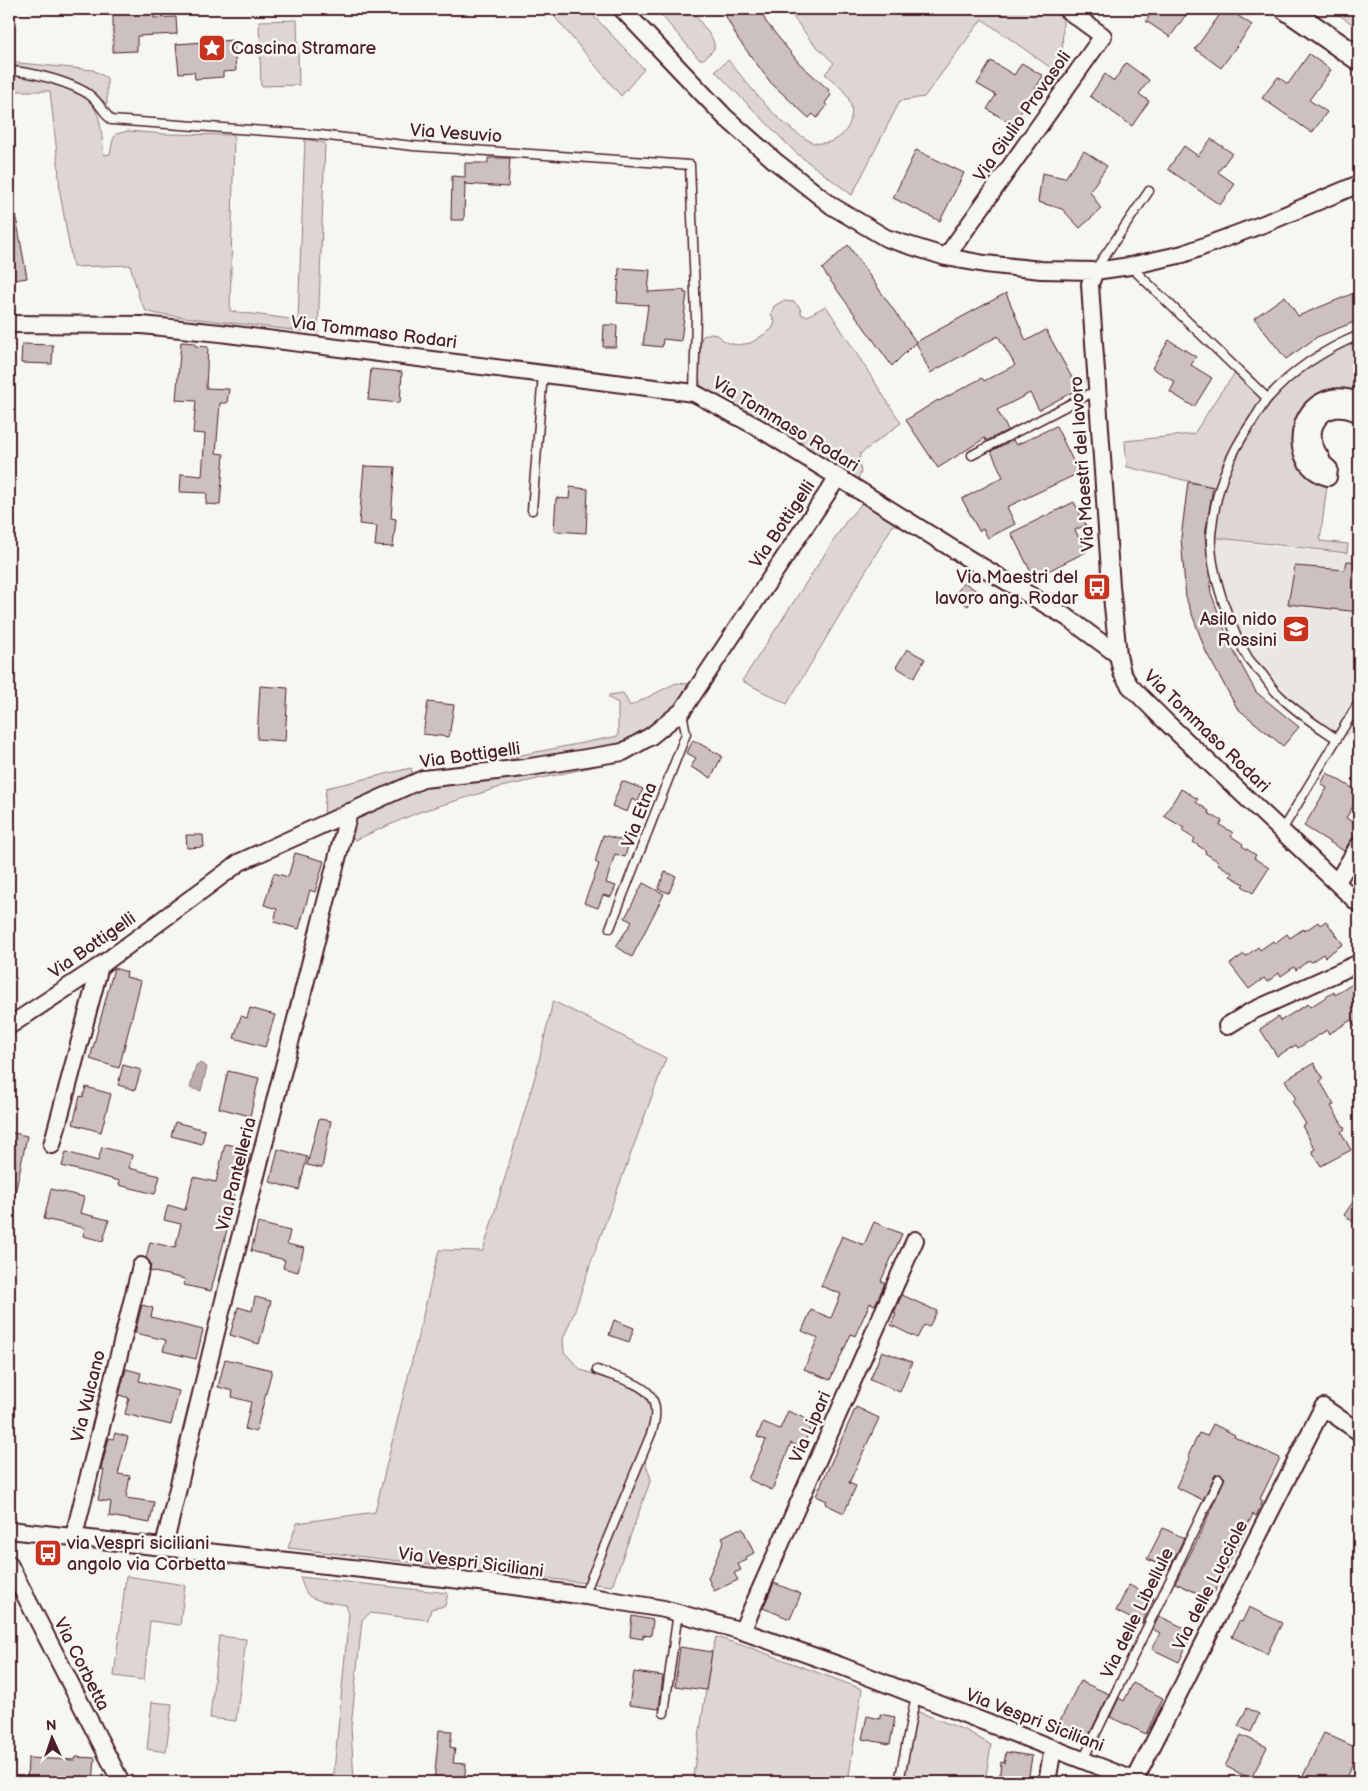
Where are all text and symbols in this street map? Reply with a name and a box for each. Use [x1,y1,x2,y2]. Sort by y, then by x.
place icon: Cascina Stramare [197,33,227,63]
place label: Cascina Stramare [231,38,376,59]
street label: Via Giulio Provasoli [969,47,1075,186]
street label: Via Vesuvio [409,120,503,147]
street label: Via Tommaso Rodari [290,312,458,353]
street label: Via Tommaso Rodari [709,372,863,476]
street label: Via Maestri del lavoro [1066,376,1099,552]
street label: Via Bottigelli [745,476,819,572]
place label: Via Maestri del lavoro ang. Rodar [935,567,1078,609]
bus stop icon: Via Maestri del lavoro ang. Rodar [1082,572,1112,602]
place label: Asilo nido Rossini [1200,609,1277,651]
school or university icon: Asilo nido Rossini [1281,614,1311,644]
street label: Via Tommaso Rodari [1139,666,1274,797]
street label: Via Bottigelli [418,738,522,773]
street label: Via Etna [617,780,661,851]
street label: Via Bottigelli [45,908,140,983]
street label: Via Pantelleria [212,1115,261,1233]
street label: Via Vulcano [67,1348,110,1444]
street label: Via Lipari [785,1388,836,1466]
street label: Via delle Lucciole [1169,1516,1252,1654]
place label: via Vespri siciliani angolo via Corbetta [66,1533,226,1575]
bus stop icon: via Vespri siciliani angolo via Corbetta [33,1538,63,1568]
street label: Via Vespri Siciliani [397,1543,545,1582]
street label: Via delle Libellule [1097,1544,1178,1682]
street label: Via Corbetta [49,1614,114,1714]
street label: Via Vespri Siciliani [963,1684,1107,1757]
north arrow [28,1714,78,1764]
text: N [46,1717,57,1734]

